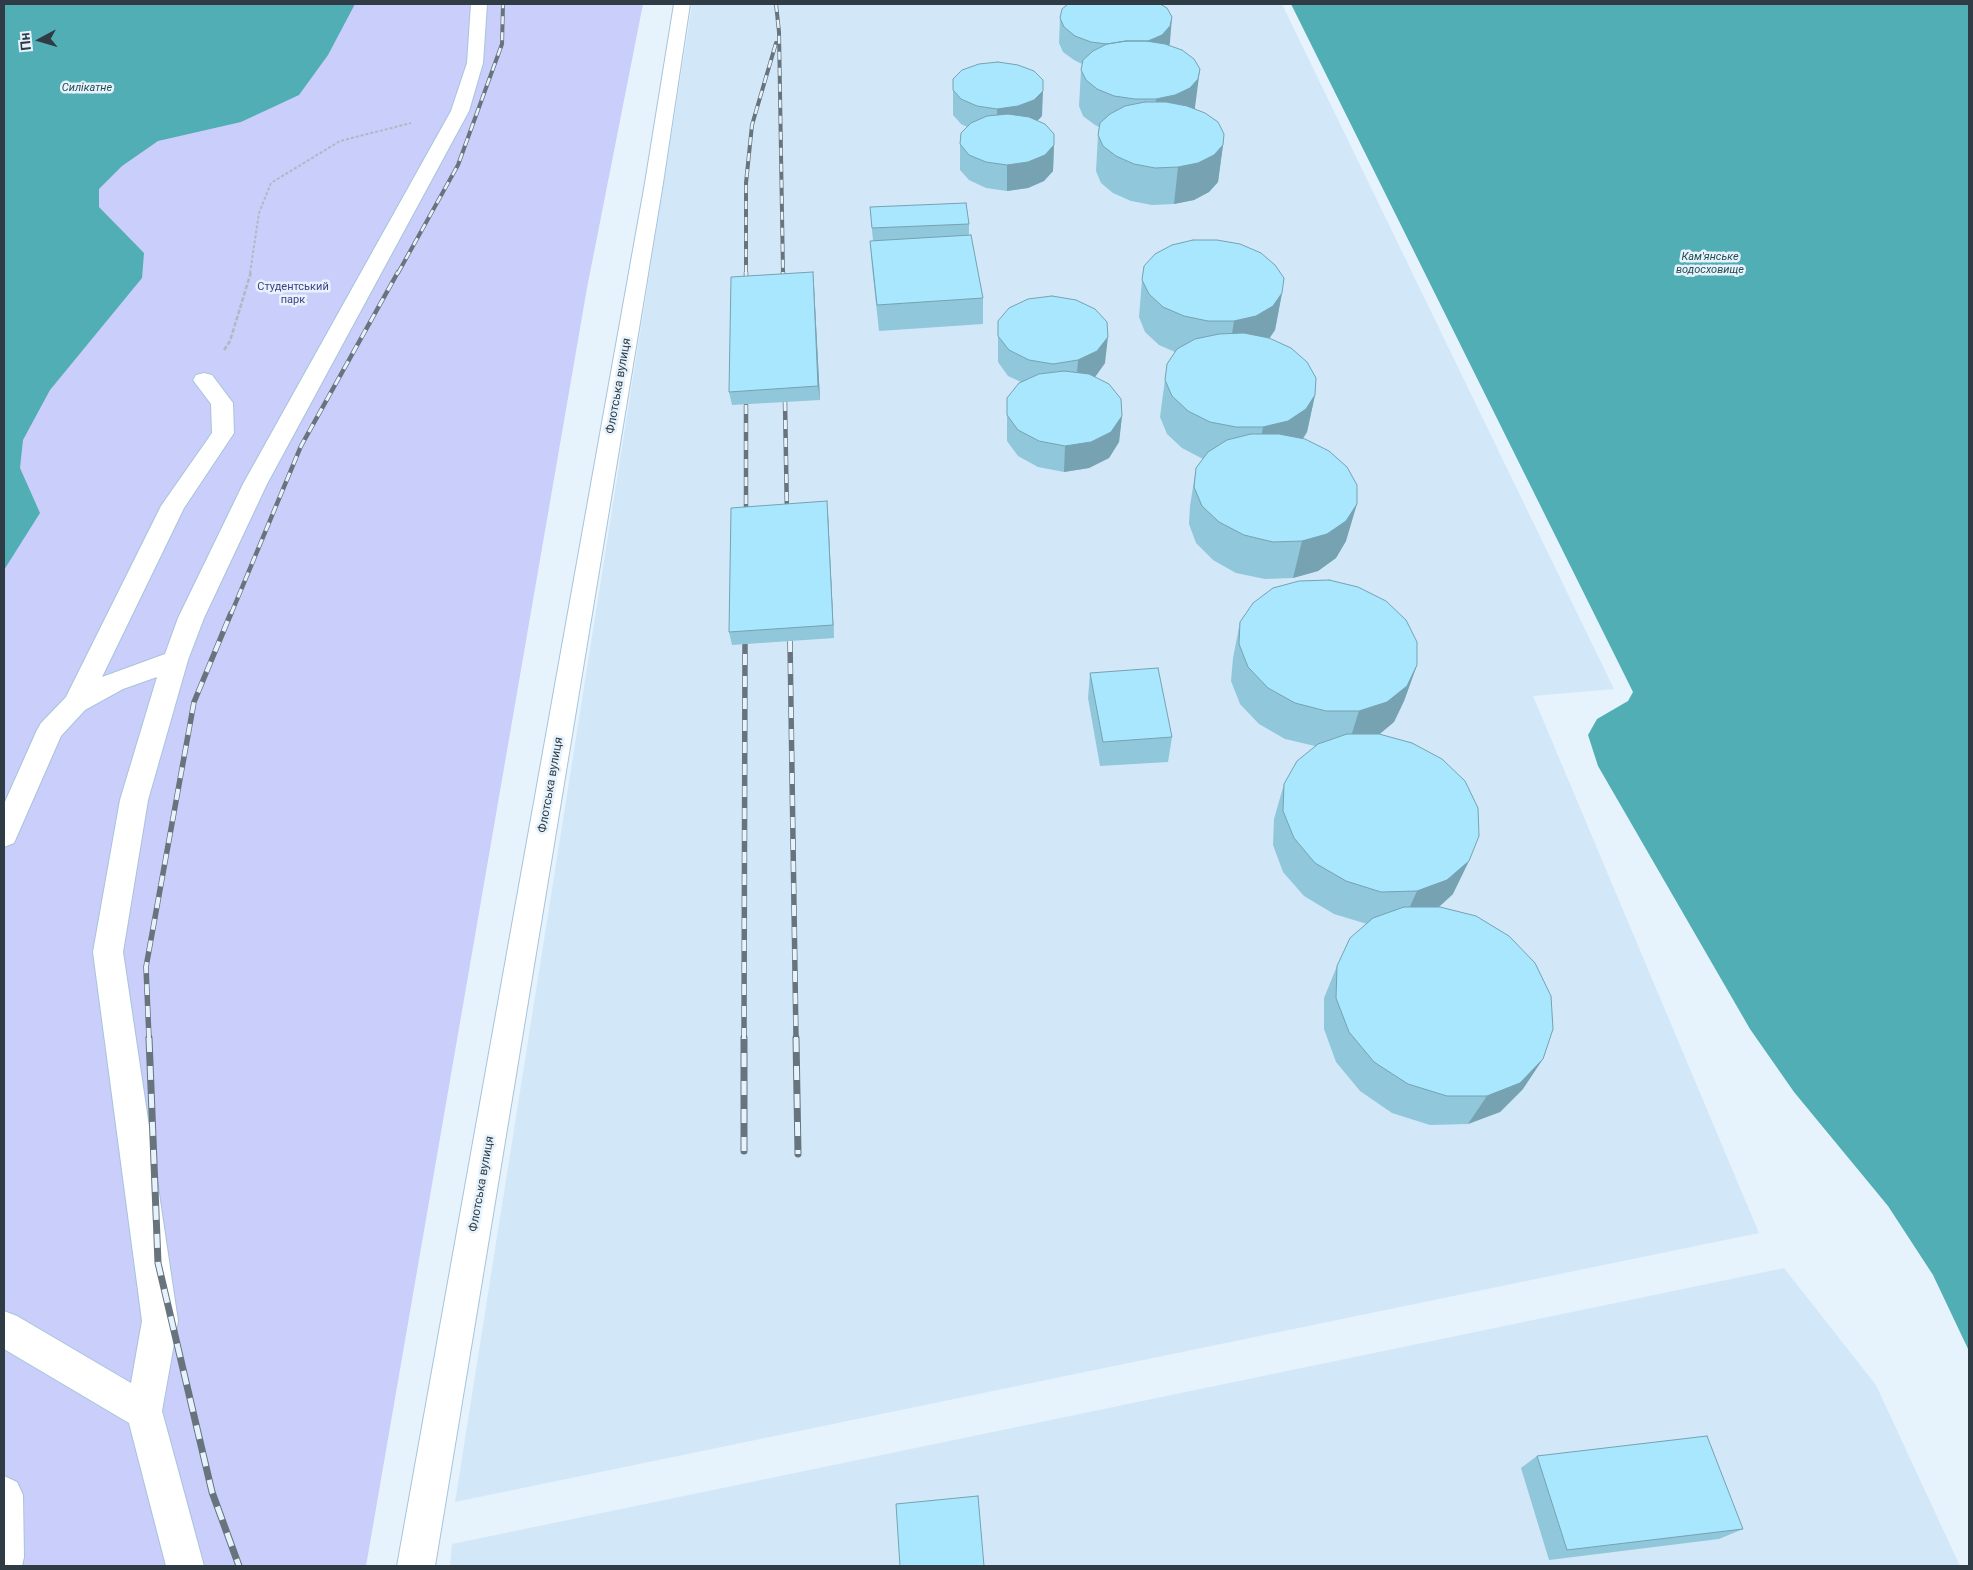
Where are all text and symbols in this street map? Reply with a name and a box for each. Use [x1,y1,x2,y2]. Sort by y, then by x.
north arrow [15,15,65,65]
text: Пн [16,32,34,51]
water label: Силікатне [62,81,112,95]
water label: Кам'янське водосховище [1676,250,1744,276]
park label: Студентський парк [257,280,329,306]
street label: Флотська вулиця [603,337,635,435]
street label: Флотська вулиця [535,736,567,834]
street label: Флотська вулиця [466,1135,498,1233]

